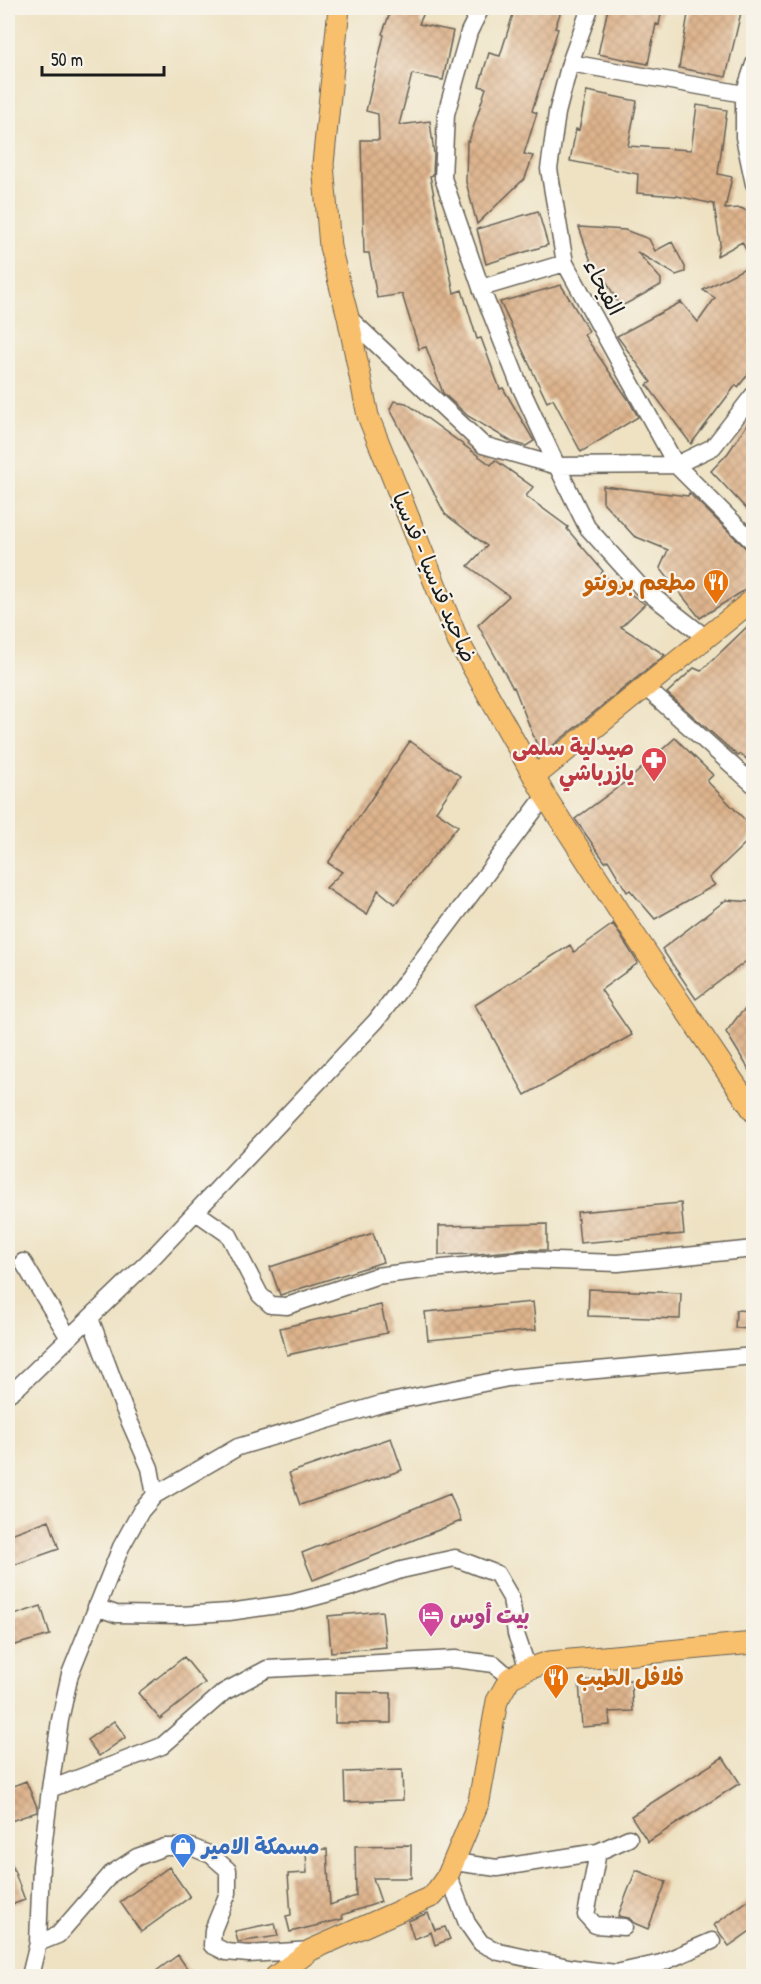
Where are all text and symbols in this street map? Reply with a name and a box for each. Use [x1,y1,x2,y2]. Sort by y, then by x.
scale bar [42,39,164,77]
text: 50 m [51,47,83,72]
street label: الفيحاء [577,254,631,320]
street label: ضاحيد قدسيا - قدسيا [385,487,485,667]
place label: مطعم برونتو [582,567,696,599]
restaurant icon: مطعم برونتو [701,567,731,605]
place label: صيدلية سلمى يازرباشي [512,732,634,792]
pharmacy icon: صيدلية سلمى يازرباشي [639,745,669,783]
hotel icon: بيت أوس [416,1600,446,1638]
place label: بيت أوس [450,1600,530,1630]
restaurant icon: فلافل الطيب [541,1662,571,1700]
place label: فلافل الطيب [576,1662,684,1692]
shop icon: مسمكة الامير [168,1831,198,1869]
place label: مسمكة الامير [200,1831,320,1861]

